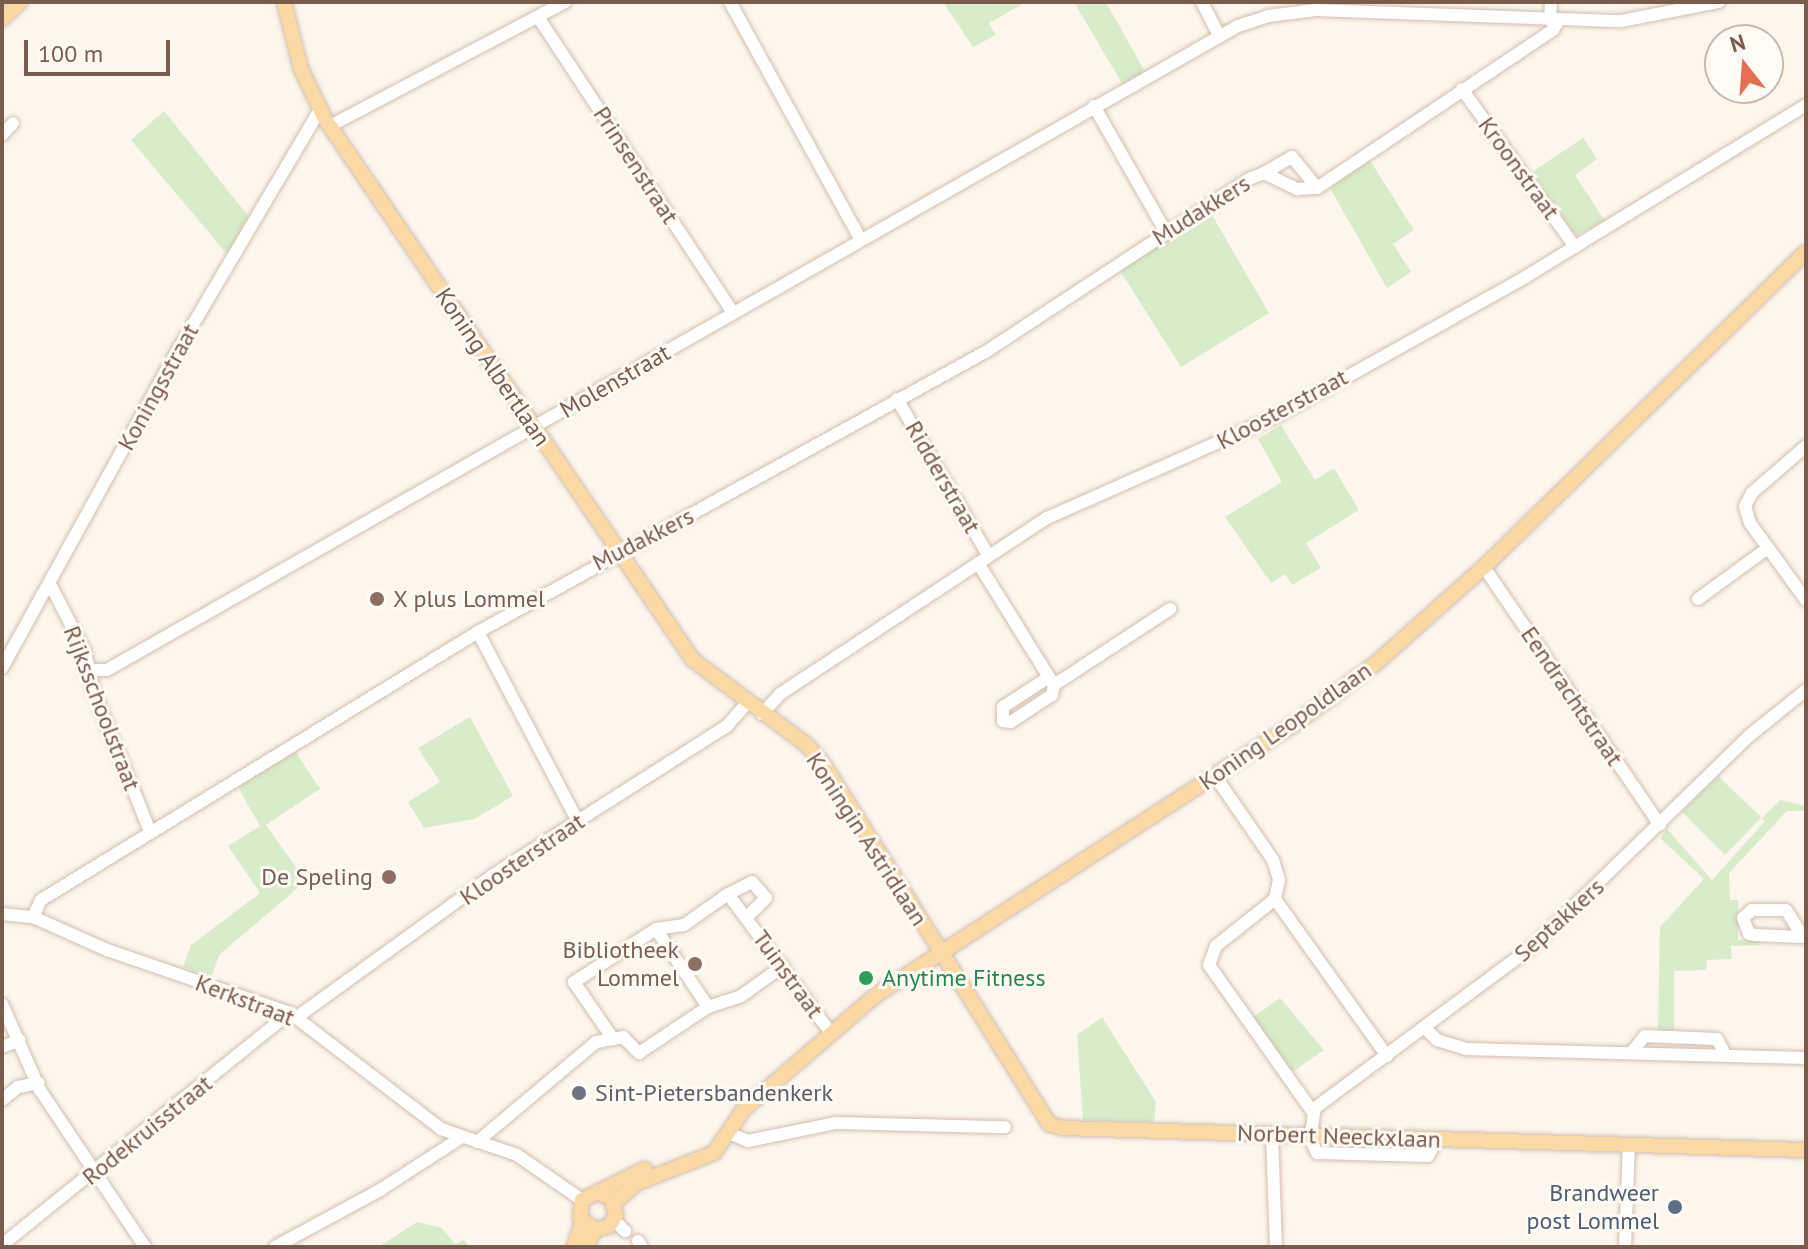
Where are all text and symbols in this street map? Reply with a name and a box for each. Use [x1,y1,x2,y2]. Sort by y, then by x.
scale bar [28,24,174,74]
north arrow [1704,24,1784,104]
text: N [1727,27,1749,58]
text: 100 m [38,38,103,69]
street label: Prinsenstraat [587,101,685,229]
street label: Kroonstraat [1472,111,1566,225]
street label: Mudakkers [1147,169,1255,251]
street label: Koning Albertlaan [429,282,557,452]
street label: Koningsstraat [111,319,205,455]
street label: Molenstraat [555,338,675,424]
street label: Kloosterstraat [1212,362,1352,456]
street label: Ridderstraat [899,416,987,538]
street label: Mudakkers [588,501,698,577]
place label: X plus Lommel [393,585,546,613]
marker: X plus Lommel [368,590,386,608]
street label: Eendrachtstraat [1515,621,1629,771]
street label: Rijksschoolstraat [57,622,147,794]
street label: Koning Leopoldlaan [1193,656,1377,796]
street label: Koningin Astridlaan [800,747,934,931]
street label: Kloosterstraat [454,807,590,911]
place label: De Speling [261,863,373,891]
marker: De Speling [380,868,398,886]
street label: Septakkers [1508,872,1610,968]
street label: Tuinstraat [746,924,830,1024]
place label: Bibliotheek Lommel [562,936,679,992]
marker: Bibliotheek Lommel [686,955,704,973]
place label: Anytime Fitness [882,964,1046,992]
street label: Kerkstraat [191,968,299,1032]
marker: Anytime Fitness [857,969,875,987]
street label: Rodekruisstraat [76,1069,218,1191]
place label: Sint-Pietersbandenkerk [595,1079,833,1107]
marker: Sint-Pietersbandenkerk [570,1084,588,1102]
street label: Norbert Neeckxlaan [1237,1118,1441,1154]
place label: Brandweer post Lommel [1526,1179,1659,1235]
marker: Brandweer post Lommel [1666,1198,1684,1216]

